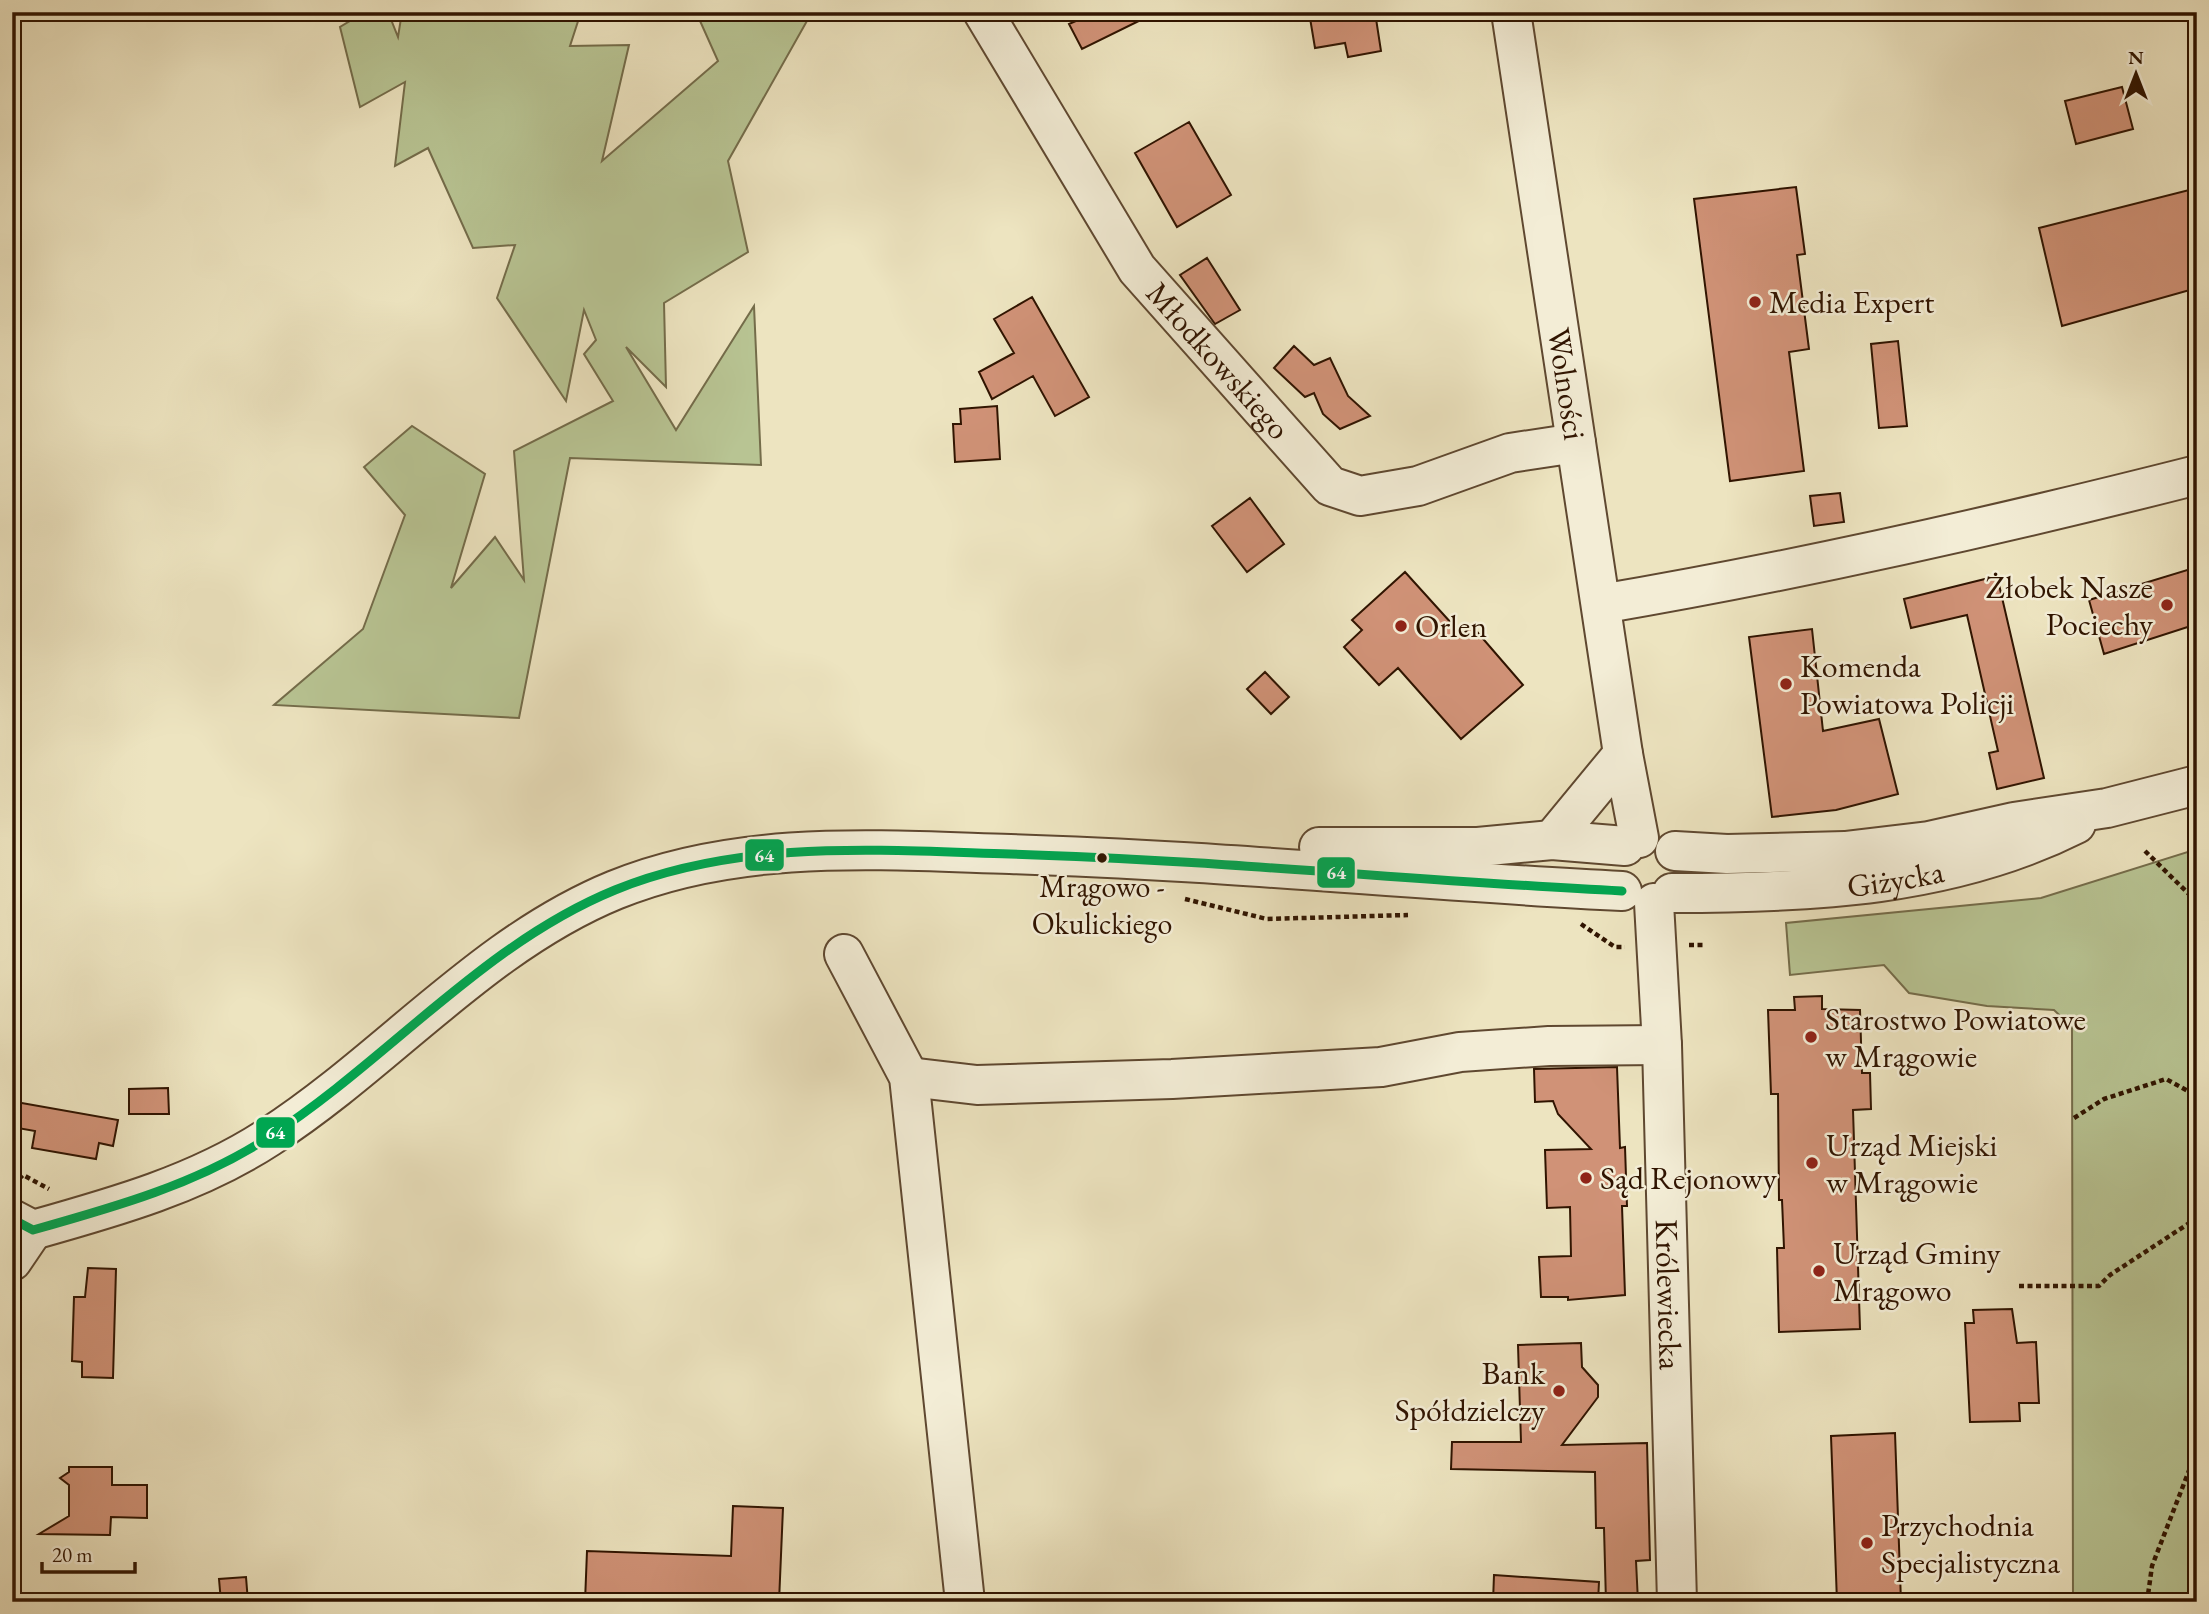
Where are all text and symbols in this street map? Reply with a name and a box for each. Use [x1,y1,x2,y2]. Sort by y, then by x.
north arrow [2100,38,2170,108]
text: N [2128,45,2144,70]
street label: Młodkowskiego [1137,273,1300,448]
place label: Media Expert [1769,281,1934,323]
marker: Media Expert [1747,294,1763,310]
street label: Wolności [1538,325,1596,443]
place label: Żłobek Nasze Pociechy [1986,566,2154,645]
marker: Żłobek Nasze Pociechy [2159,597,2175,613]
place label: Orlen [1415,605,1487,647]
marker: Orlen [1393,618,1409,634]
place label: Komenda Powiatowa Policji [1800,645,2014,724]
marker: Komenda Powiatowa Policji [1778,676,1794,692]
line badge: 64 [744,838,785,872]
text: 64 [754,843,775,868]
street label: Giżycka [1845,850,1948,907]
marker: Mrągowo - Okulickiego [1095,851,1109,865]
line badge: 64 [1316,856,1356,889]
text: 64 [1326,860,1347,885]
place label: Mrągowo - Okulickiego [1032,867,1172,943]
place label: Starostwo Powiatowe w Mrągowie [1825,998,2086,1077]
marker: Starostwo Powiatowe w Mrągowie [1803,1029,1819,1045]
line badge: 64 [255,1116,296,1149]
text: 64 [265,1120,286,1145]
place label: Urząd Miejski w Mrągowie [1826,1124,1997,1203]
marker: Urząd Miejski w Mrągowie [1804,1155,1820,1171]
place label: Sąd Rejonowy [1600,1157,1778,1199]
marker: Sąd Rejonowy [1578,1170,1594,1186]
street label: Królewiecka [1646,1219,1692,1371]
place label: Urząd Gminy Mrągowo [1833,1232,2001,1311]
marker: Urząd Gminy Mrągowo [1811,1263,1827,1279]
place label: Bank Spółdzielczy [1395,1352,1546,1431]
marker: Bank Spółdzielczy [1551,1383,1567,1399]
place label: Przychodnia Specjalistyczna [1881,1504,2060,1583]
scale bar [42,1530,135,1574]
marker: Przychodnia Specjalistyczna [1859,1535,1875,1551]
text: 20 m [52,1541,93,1568]

